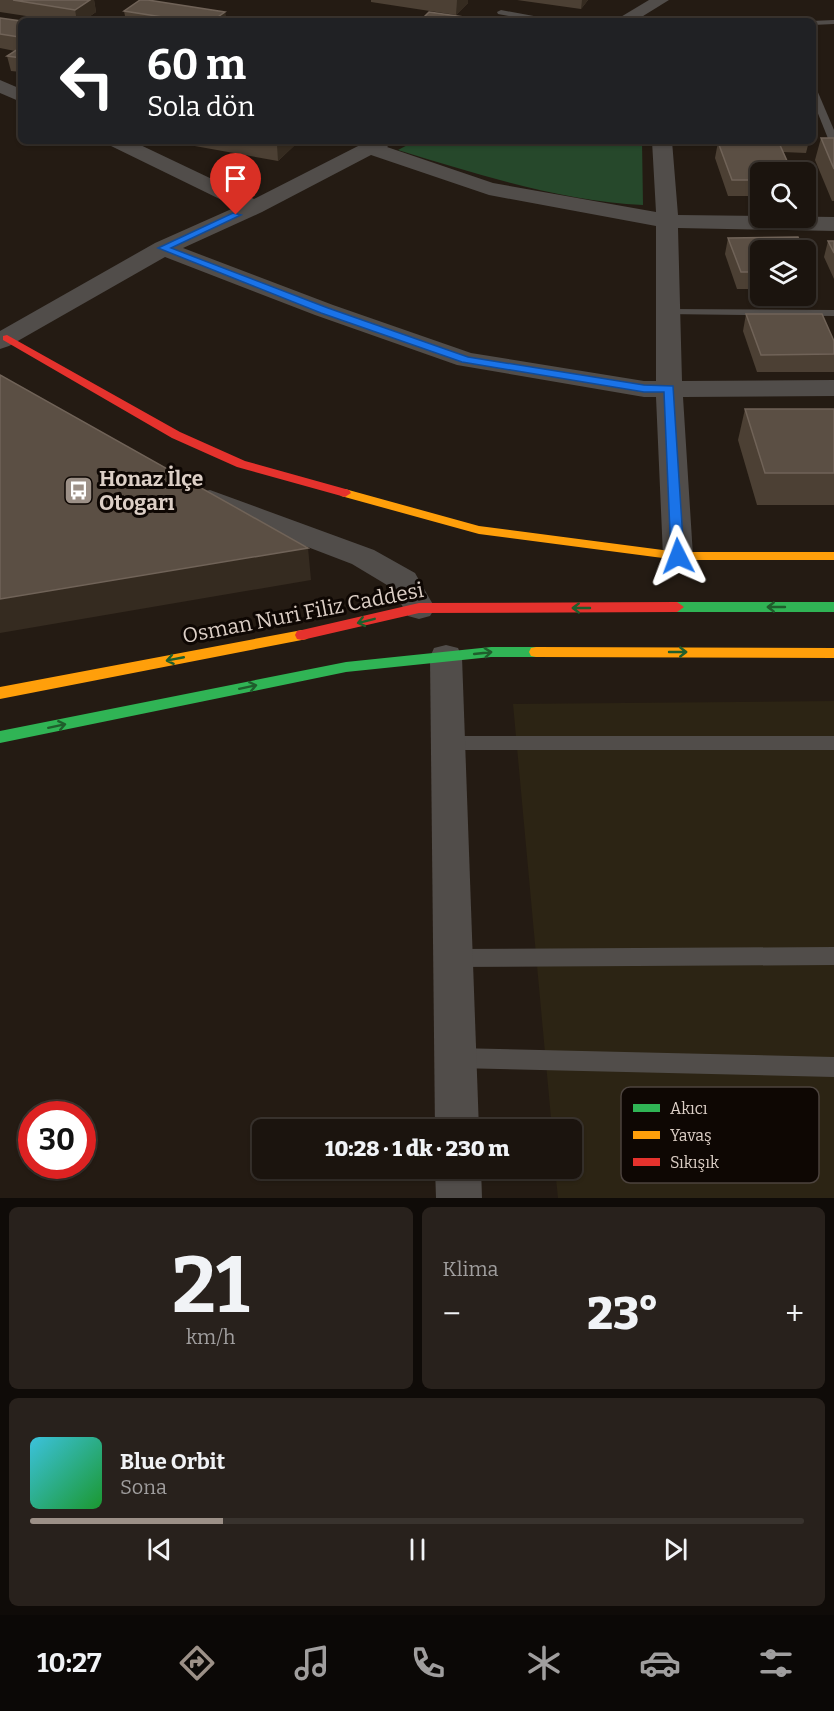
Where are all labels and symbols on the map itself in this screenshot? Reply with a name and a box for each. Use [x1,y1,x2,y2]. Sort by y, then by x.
pin [210,153,261,215]
place label: Honaz İlçe Otogarı [99,465,203,516]
bus stop icon: Honaz İlçe Otogarı [62,475,94,507]
position arrow [646,524,710,588]
street label: Osman Nuri Filiz Caddesi [180,577,426,649]
one-way arrow [766,601,786,613]
one-way arrow [571,602,591,614]
one-way arrow [357,615,376,627]
one-way arrow [667,646,687,658]
one-way arrow [472,647,492,658]
one-way arrow [166,654,185,665]
one-way arrow [238,681,258,692]
one-way arrow [47,720,67,731]
legend [621,1087,819,1183]
text: Akıcı [670,1099,708,1118]
speed limit sign: 30 [18,1101,96,1179]
text: Yavaş [670,1126,712,1145]
text: Sıkışık [670,1153,719,1172]

